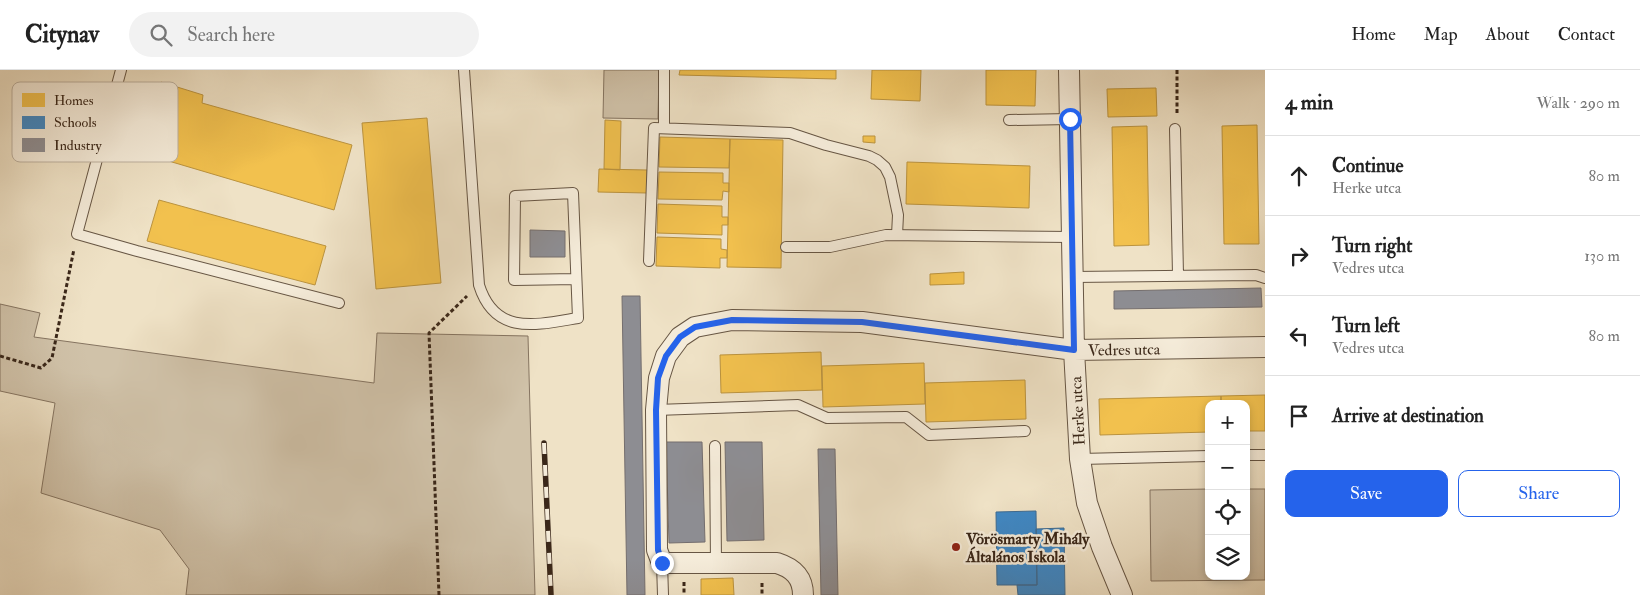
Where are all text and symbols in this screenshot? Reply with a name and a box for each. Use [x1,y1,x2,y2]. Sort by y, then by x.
search box [129,12,479,57]
text: Citynav [25,19,99,50]
icon: search [147,21,175,49]
text: Search here [187,23,275,47]
text: Home [1351,23,1396,46]
text: Map [1424,23,1458,46]
text: About [1486,23,1530,46]
text: Contact [1558,23,1615,46]
legend [12,82,178,162]
text: 4 min [1285,89,1333,116]
text: Homes [54,92,94,109]
text: Walk · 290 m [1537,93,1620,113]
route start [1059,108,1082,131]
text: Schools [54,114,97,131]
text: Industry [54,137,103,155]
text: Continue [1332,154,1403,178]
icon: ahead [1285,162,1313,190]
text: 80 m [1589,166,1620,186]
text: Herke utca [1332,178,1401,198]
text: Turn right [1332,234,1412,258]
icon: right [1285,242,1313,270]
text: 130 m [1584,246,1620,266]
text: Vedres utca [1332,258,1404,278]
text: Turn left [1332,314,1400,338]
icon: left [1285,322,1313,350]
text: 80 m [1589,326,1620,346]
text: Vedres utca [1332,338,1404,358]
street label: Vedres utca [1088,339,1161,361]
street label: Herke utca [1066,375,1090,446]
map controls [1205,400,1250,580]
button: + [1205,400,1250,445]
icon: arrive [1285,402,1313,430]
text: Arrive at destination [1332,404,1484,428]
button: − [1205,445,1250,490]
button: Save [1285,470,1448,517]
button: Share [1458,470,1620,517]
button: locate [1205,490,1250,535]
place label: Vörösmarty Mihály Általános Iskola [965,529,1090,567]
button: layers [1205,535,1250,580]
marker: Vörösmarty Mihály Általános Iskola [950,541,962,553]
route end [651,552,674,575]

